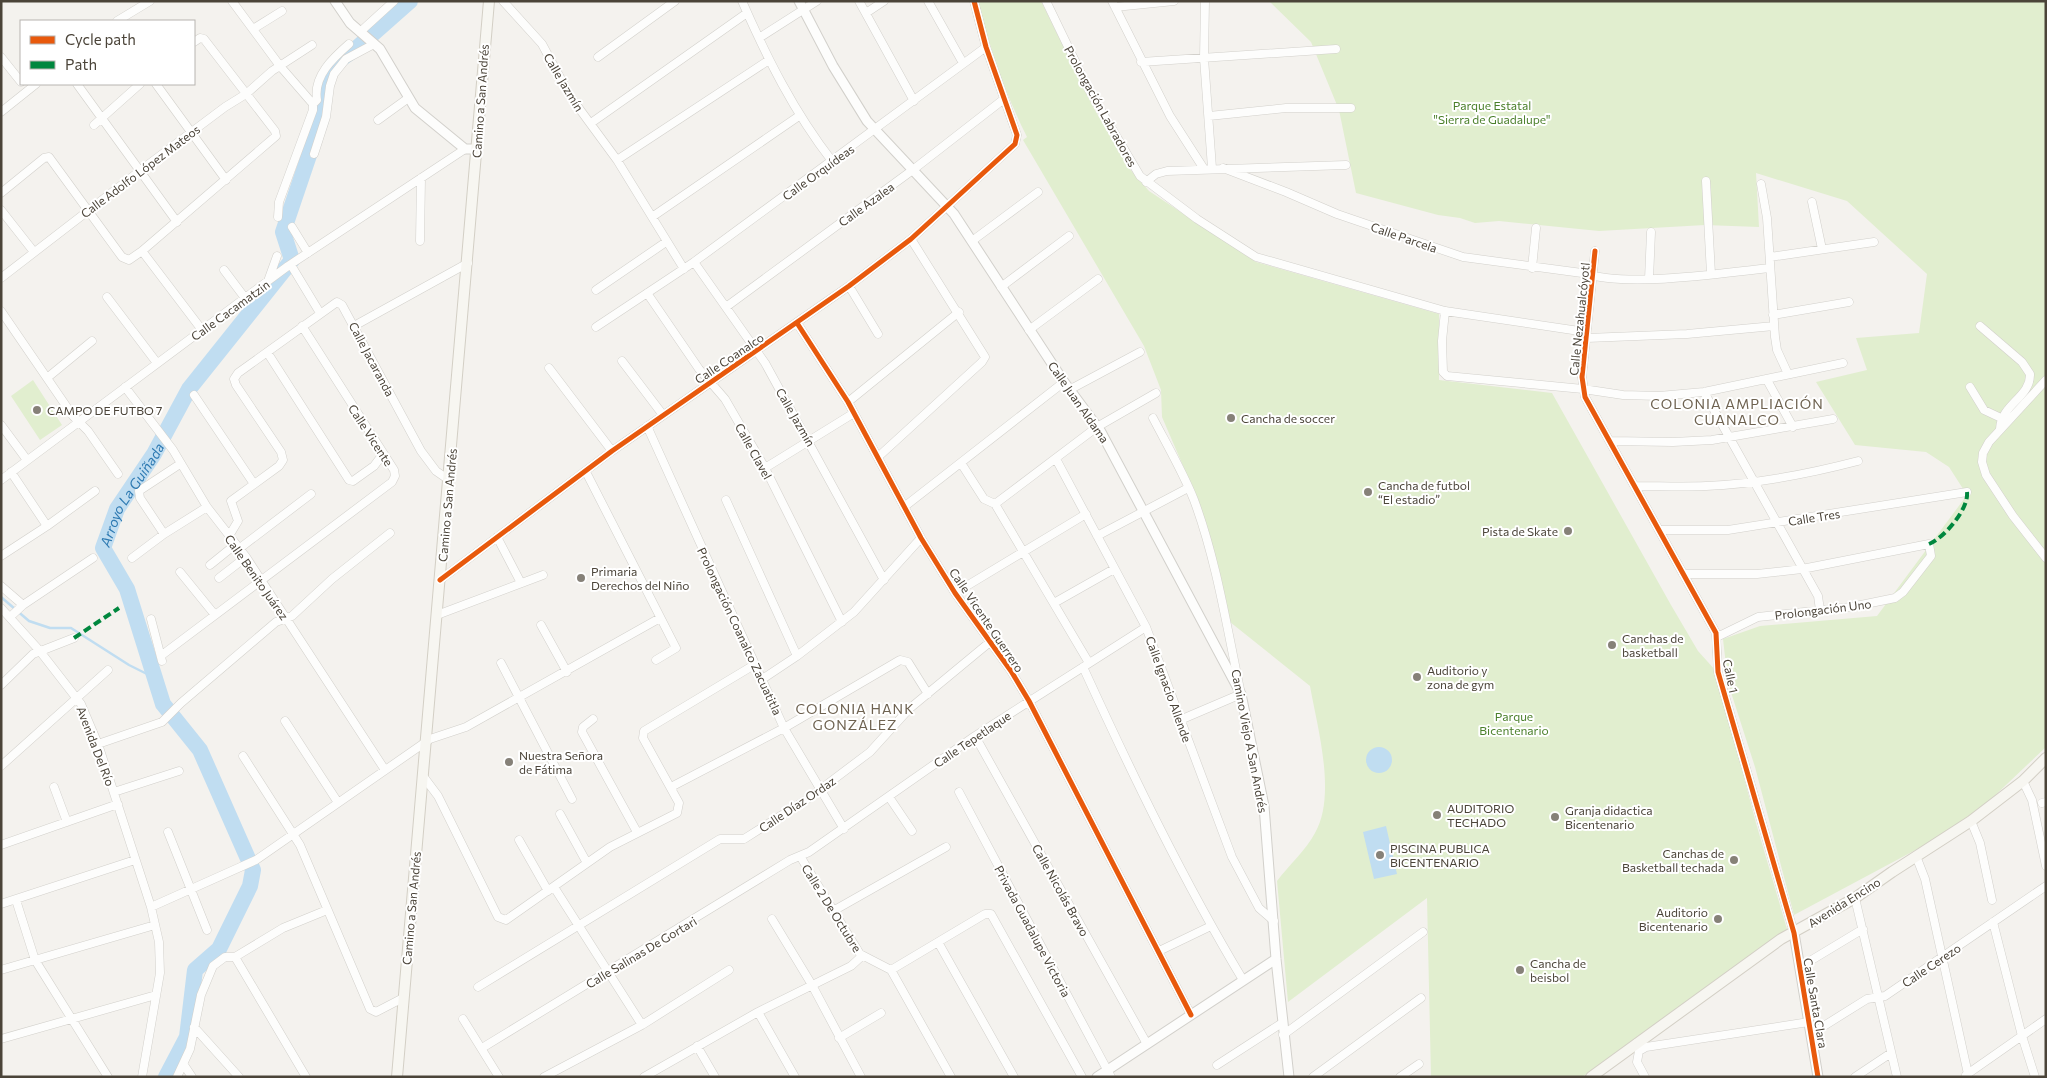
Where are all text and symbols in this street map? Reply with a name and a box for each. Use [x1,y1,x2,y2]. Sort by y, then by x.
legend [20,20,195,85]
text: Cycle path [65,30,136,48]
street label: Prolongación Labradores [1062,43,1140,169]
street label: Camino a San Andrés [469,44,491,158]
street label: Calle Jazmín [540,50,587,114]
text: Path [65,55,97,73]
park label: Parque Estatal "Sierra de Guadalupe" [1433,98,1551,126]
street label: Calle Adolfo López Mateos [78,122,202,220]
street label: Calle Orquídeas [779,141,857,203]
street label: Calle Azalea [835,179,897,229]
street label: Calle Parcela [1369,219,1439,255]
street label: Calle Nezahualcóyotl [1566,262,1592,376]
street label: Calle Cacamatzin [188,277,272,343]
street label: Calle Jacaranda [346,319,397,399]
street label: Calle Coanalco [692,330,766,386]
street label: Calle Juan Aldama [1045,359,1112,446]
street label: Calle Jazmín [773,385,818,449]
district label: COLONIA AMPLIACIÓN CUANALCO [1650,395,1824,428]
street label: Calle Vicente [346,401,396,469]
place label: CAMPO DE FUTBO 7 [47,403,162,417]
marker: CAMPO DE FUTBO 7 [31,404,43,416]
place label: Cancha de soccer [1241,411,1335,425]
marker: Cancha de soccer [1225,412,1237,424]
street label: Calle Clavel [733,421,775,481]
water label: Arroyo La Guiñada [95,440,167,550]
street label: Camino a San Andrés [435,448,459,562]
place label: Cancha de futbol “El estadio” [1378,478,1470,506]
marker: Cancha de futbol “El estadio” [1362,486,1374,498]
street label: Calle Tres [1787,506,1841,528]
place label: Pista de Skate [1482,524,1558,538]
marker: Pista de Skate [1562,525,1574,537]
street label: Calle Benito Juárez [222,532,292,623]
street label: Prolongación Coanalco Zacuatitla [695,545,785,717]
place label: Primaria Derechos del Niño [591,564,690,592]
street label: Calle Vicente Guerrero [947,565,1027,675]
marker: Primaria Derechos del Niño [575,572,587,584]
street label: Prolongación Uno [1774,596,1872,622]
place label: Canchas de basketball [1622,631,1683,659]
street label: Calle Ignacio Allende [1143,634,1195,744]
marker: Canchas de basketball [1606,639,1618,651]
street label: Calle 1 [1721,658,1741,694]
place label: Auditorio y zona de gym [1427,663,1494,691]
street label: Camino Viejo A San Andrés [1229,668,1271,814]
marker: Auditorio y zona de gym [1411,671,1423,683]
district label: COLONIA HANK GONZÁLEZ [795,700,915,733]
street label: Avenida Del Río [74,704,118,788]
street label: Calle Tepetlaque [931,708,1013,770]
park label: Parque Bicentenario [1479,709,1549,737]
place label: Nuestra Señora de Fátima [519,748,603,776]
marker: Nuestra Señora de Fátima [503,756,515,768]
street label: Calle Díaz Ordaz [756,773,838,835]
place label: AUDITORIO TECHADO [1447,801,1514,829]
place label: Granja didactica Bicentenario [1565,803,1653,831]
marker: AUDITORIO TECHADO [1431,809,1443,821]
marker: Granja didactica Bicentenario [1549,811,1561,823]
street label: Calle Nicolás Bravo [1030,841,1092,939]
place label: PISCINA PUBLICA BICENTENARIO [1390,841,1490,869]
place label: Canchas de Basketball techada [1622,846,1724,874]
marker: PISCINA PUBLICA BICENTENARIO [1374,849,1386,861]
street label: Camino a San Andrés [399,851,423,965]
marker: Canchas de Basketball techada [1728,854,1740,866]
street label: Calle 2 De Octubre [799,861,865,955]
street label: Privada Guadalupe Victoria [992,863,1074,999]
street label: Avenida Encino [1805,874,1883,930]
place label: Auditorio Bicentenario [1639,905,1708,933]
street label: Calle Salinas De Gortari [583,913,699,991]
marker: Auditorio Bicentenario [1712,913,1724,925]
street label: Calle Cerezo [1899,940,1963,990]
place label: Cancha de beisbol [1530,956,1586,984]
street label: Calle Santa Clara [1801,957,1831,1049]
marker: Cancha de beisbol [1514,964,1526,976]

